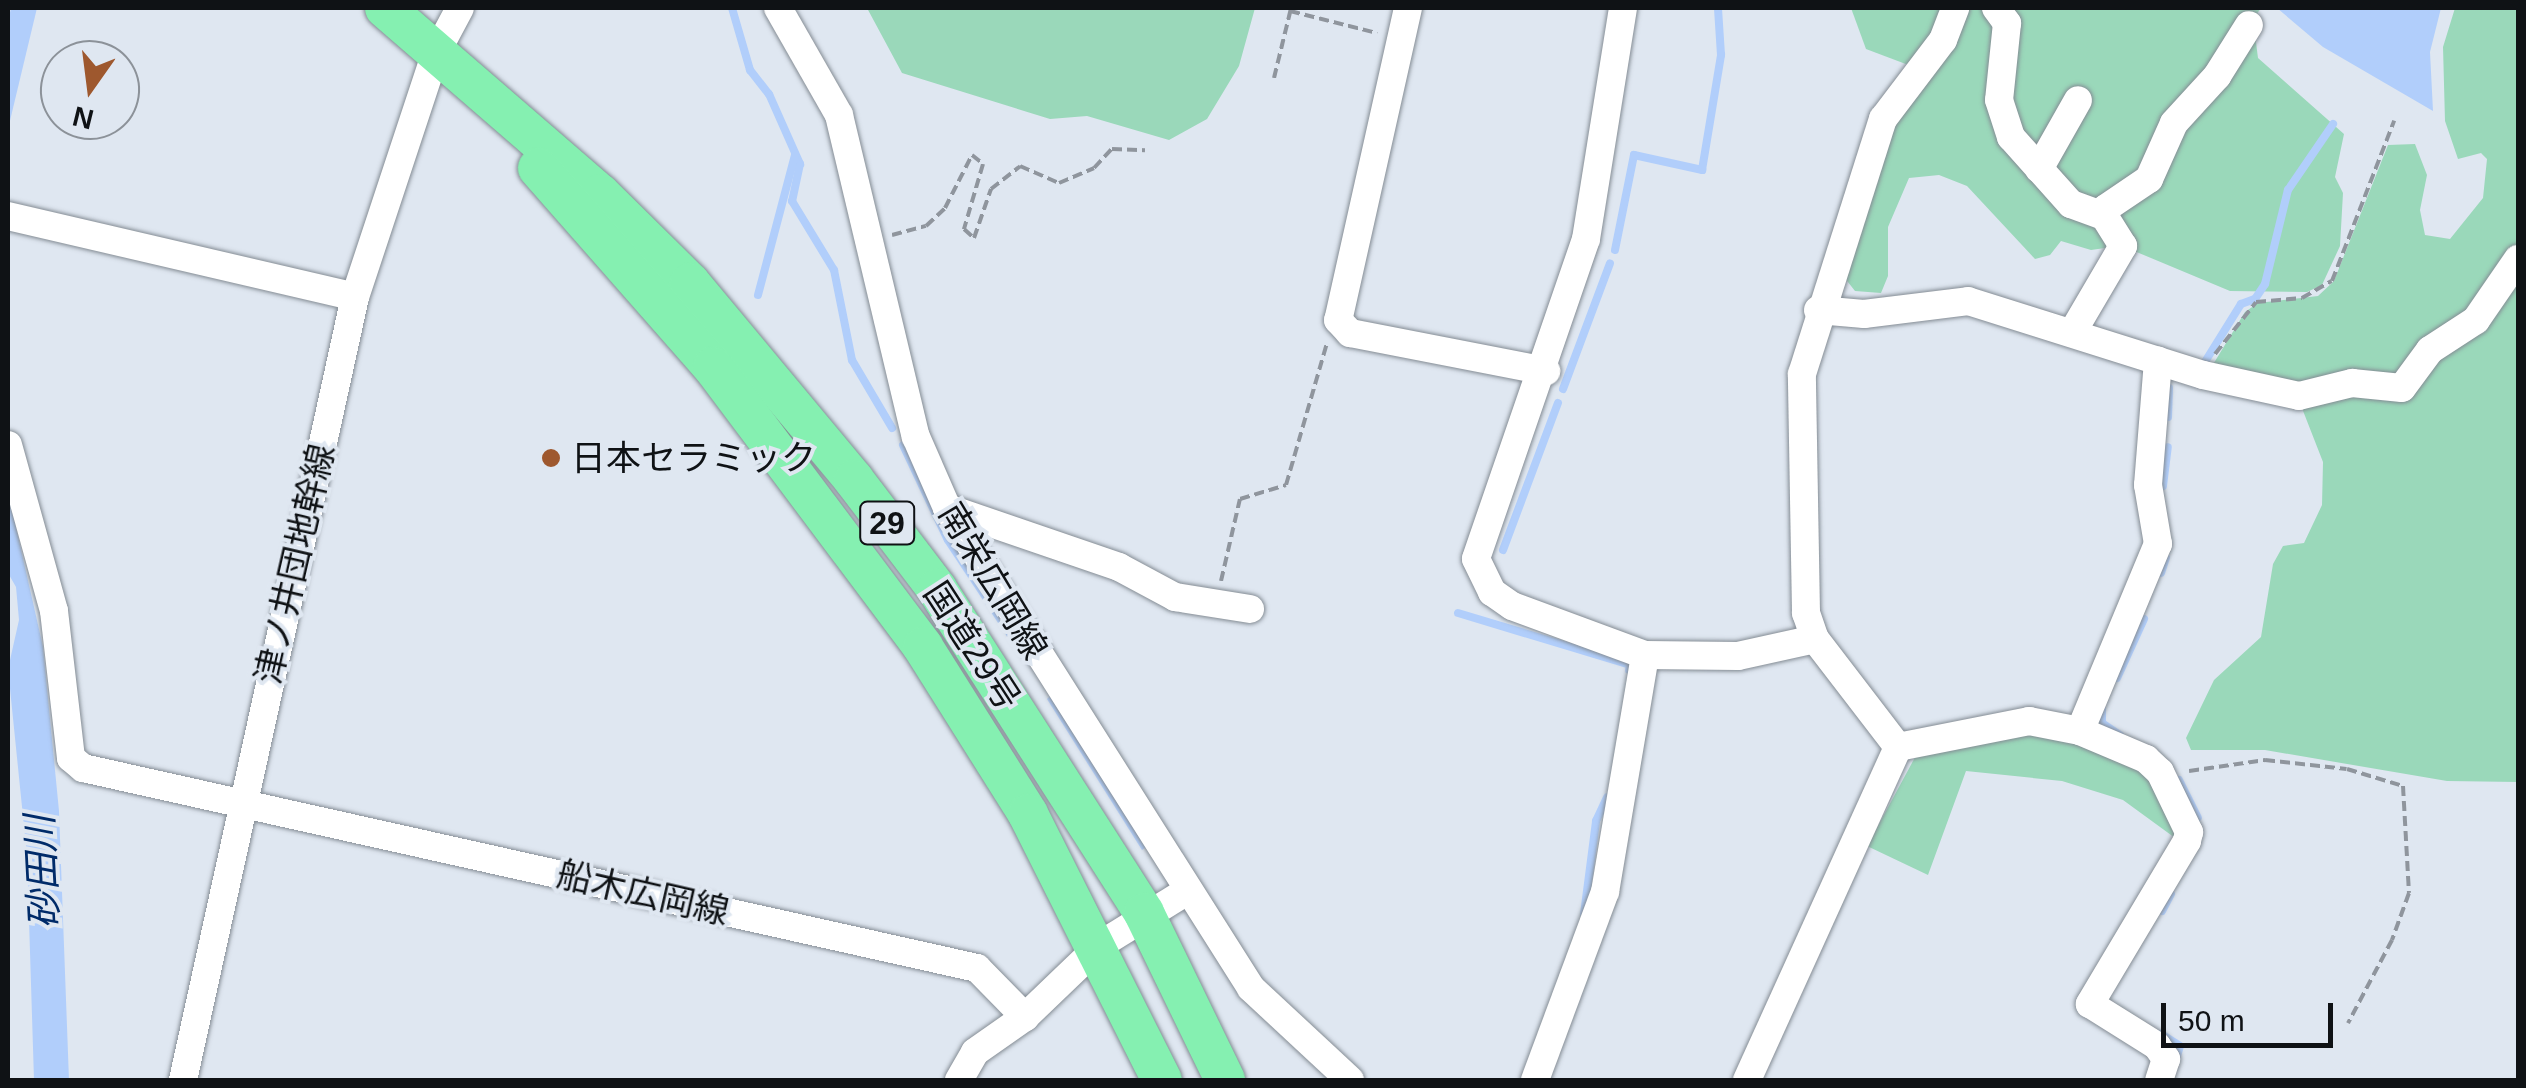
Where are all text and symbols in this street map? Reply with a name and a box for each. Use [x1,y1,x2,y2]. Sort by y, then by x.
north arrow [40,40,140,140]
text: N [70,100,97,135]
place label: 日本セラミック [571,437,816,479]
street label: 津ノ井団地幹線 [247,440,343,688]
marker: 日本セラミック [540,447,562,469]
street label: 南栄広岡線 [930,495,1056,667]
road number: 29 [857,496,917,550]
street label: 国道29号 [915,574,1029,718]
water label: 砂田川 [17,814,69,930]
street label: 船木広岡線 [553,853,733,933]
scale bar [2166,983,2338,1045]
text: 50 m [2178,1004,2245,1037]

